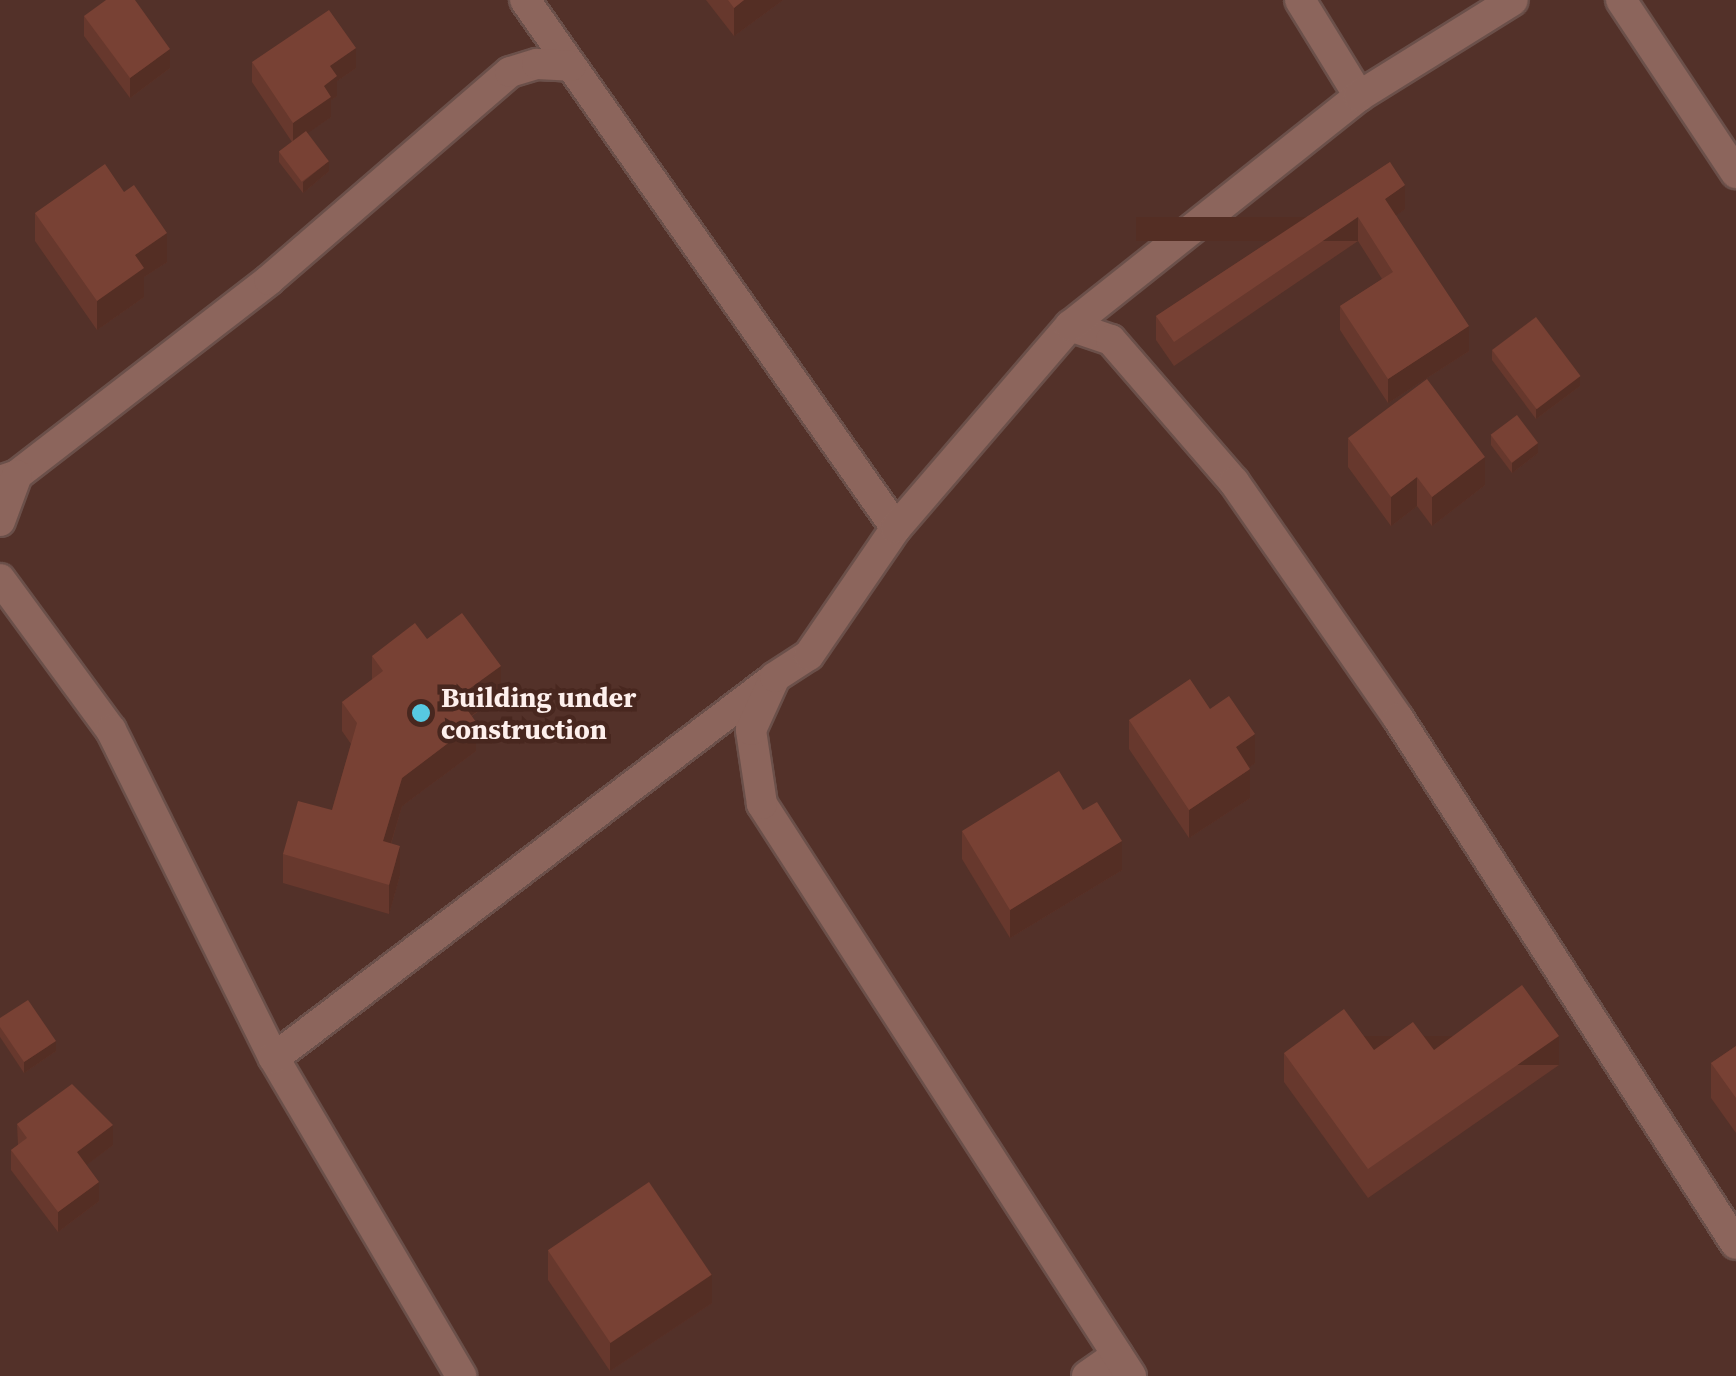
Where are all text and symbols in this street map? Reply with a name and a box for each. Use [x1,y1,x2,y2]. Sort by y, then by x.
place label: Building under construction [441,680,636,746]
marker: Building under construction [410,702,432,724]

